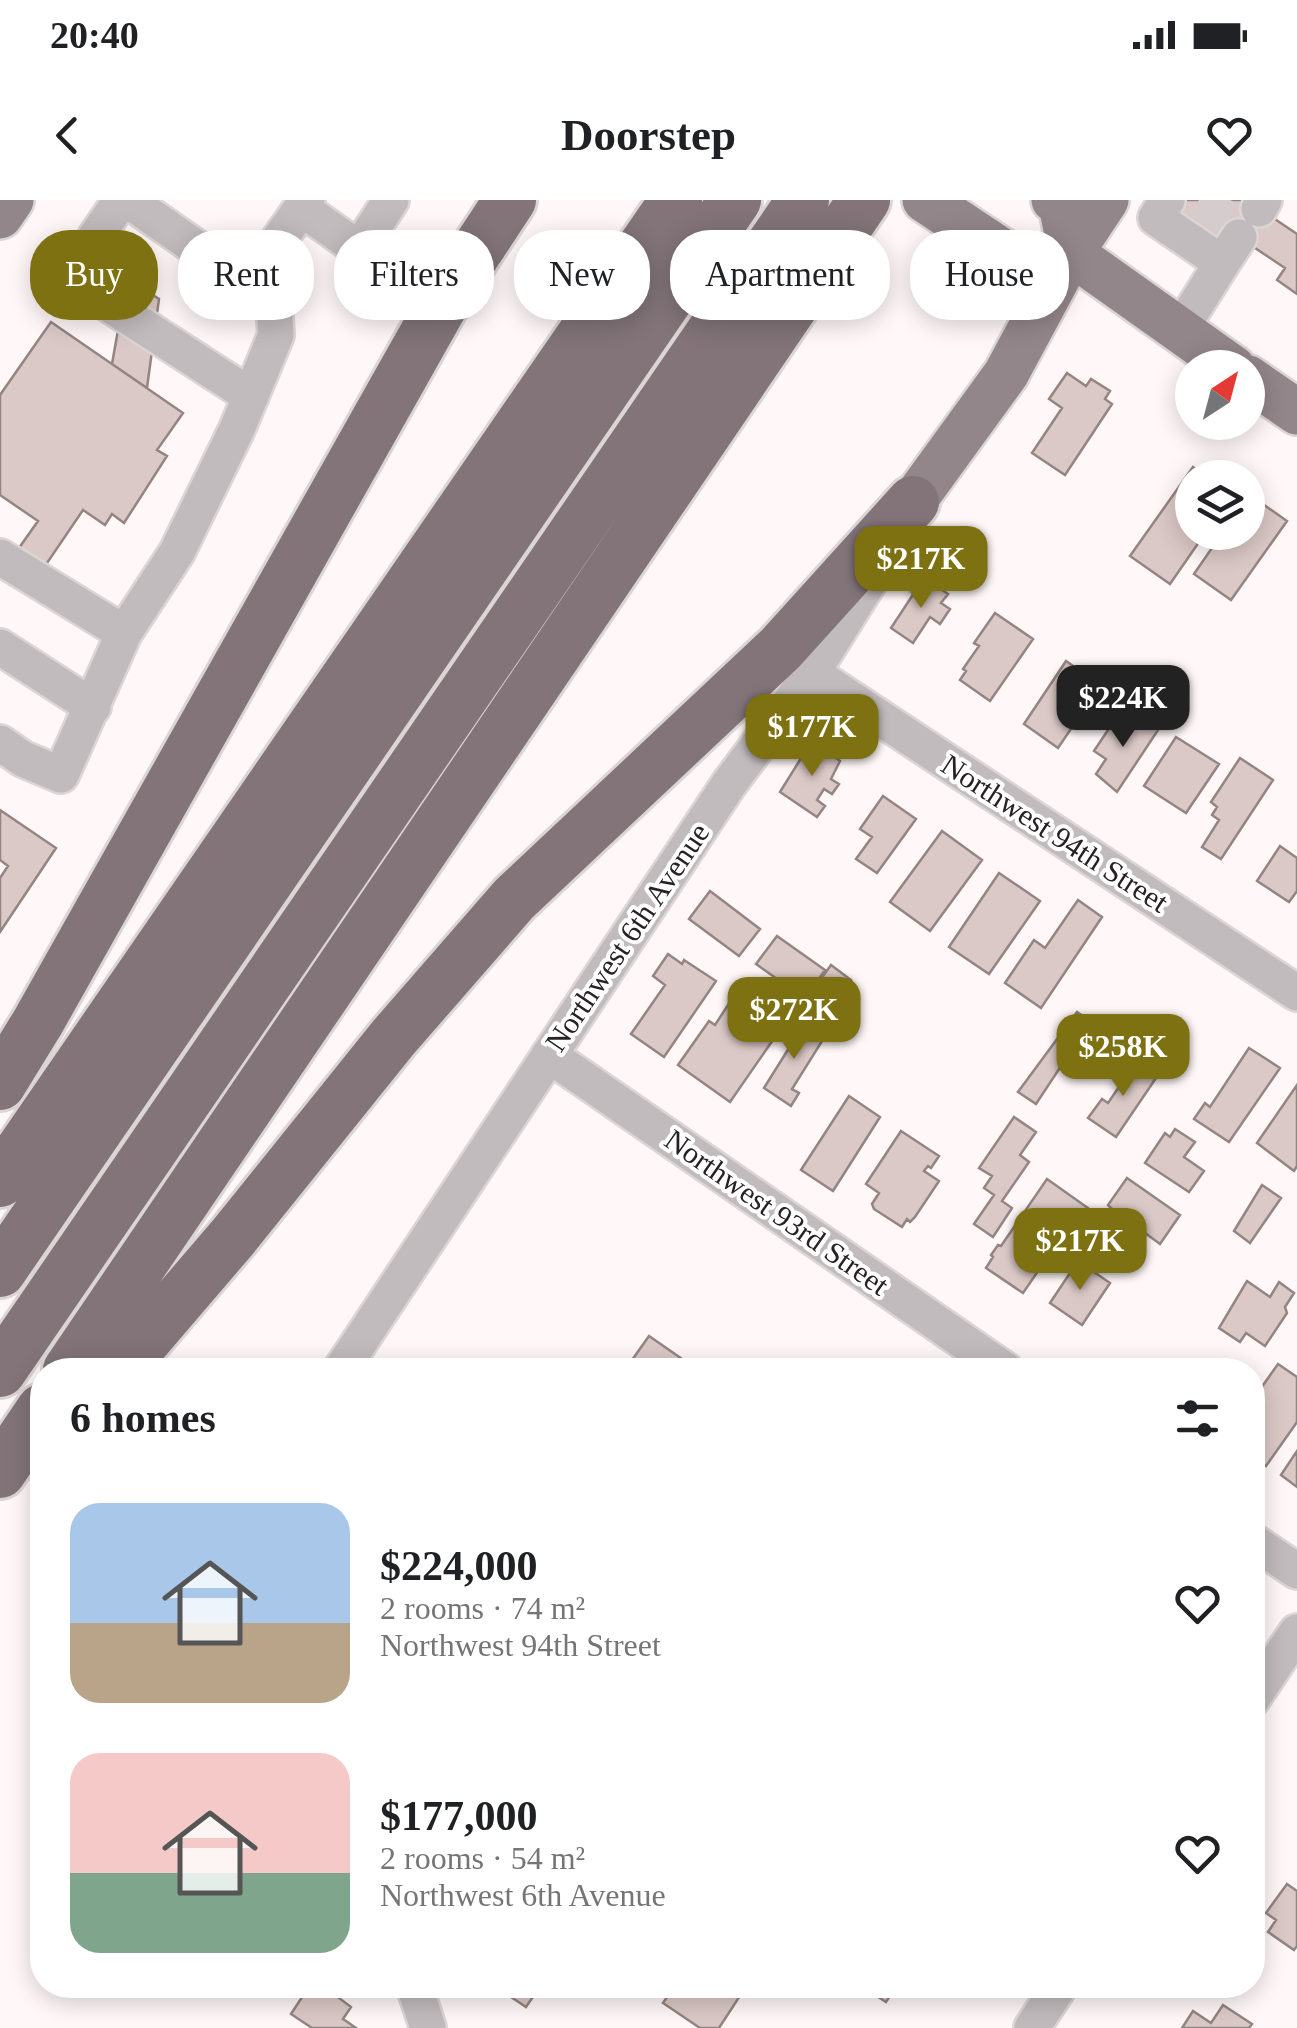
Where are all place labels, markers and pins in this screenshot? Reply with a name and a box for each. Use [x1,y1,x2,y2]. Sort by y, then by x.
pin: $217K [851,526,991,611]
pin: $224K [1053,665,1193,750]
pin: $177K [742,694,882,779]
pin: $272K [724,977,864,1062]
pin: $258K [1053,1014,1193,1099]
pin: $217K [1010,1208,1150,1293]

